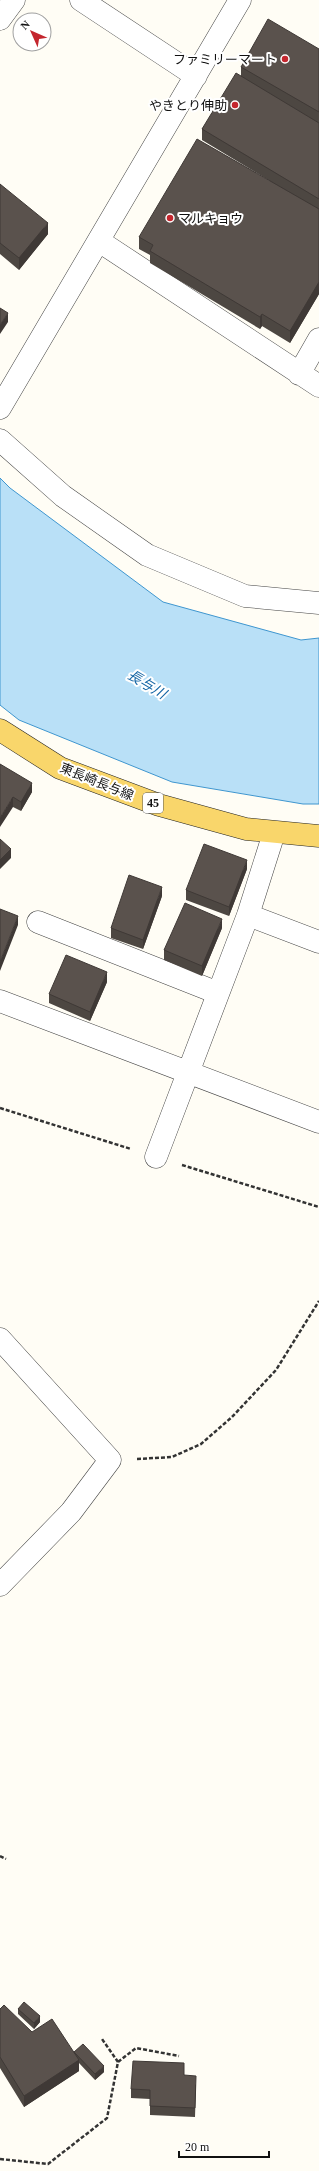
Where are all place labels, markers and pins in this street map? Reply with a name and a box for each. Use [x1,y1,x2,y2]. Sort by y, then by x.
place label: ファミリーマート [173,52,277,67]
marker: ファミリーマート [280,54,290,64]
place label: やきとり伸助 [149,98,227,113]
marker: やきとり伸助 [230,100,240,110]
place label: マルキョウ [178,211,243,226]
marker: マルキョウ [165,213,175,223]

